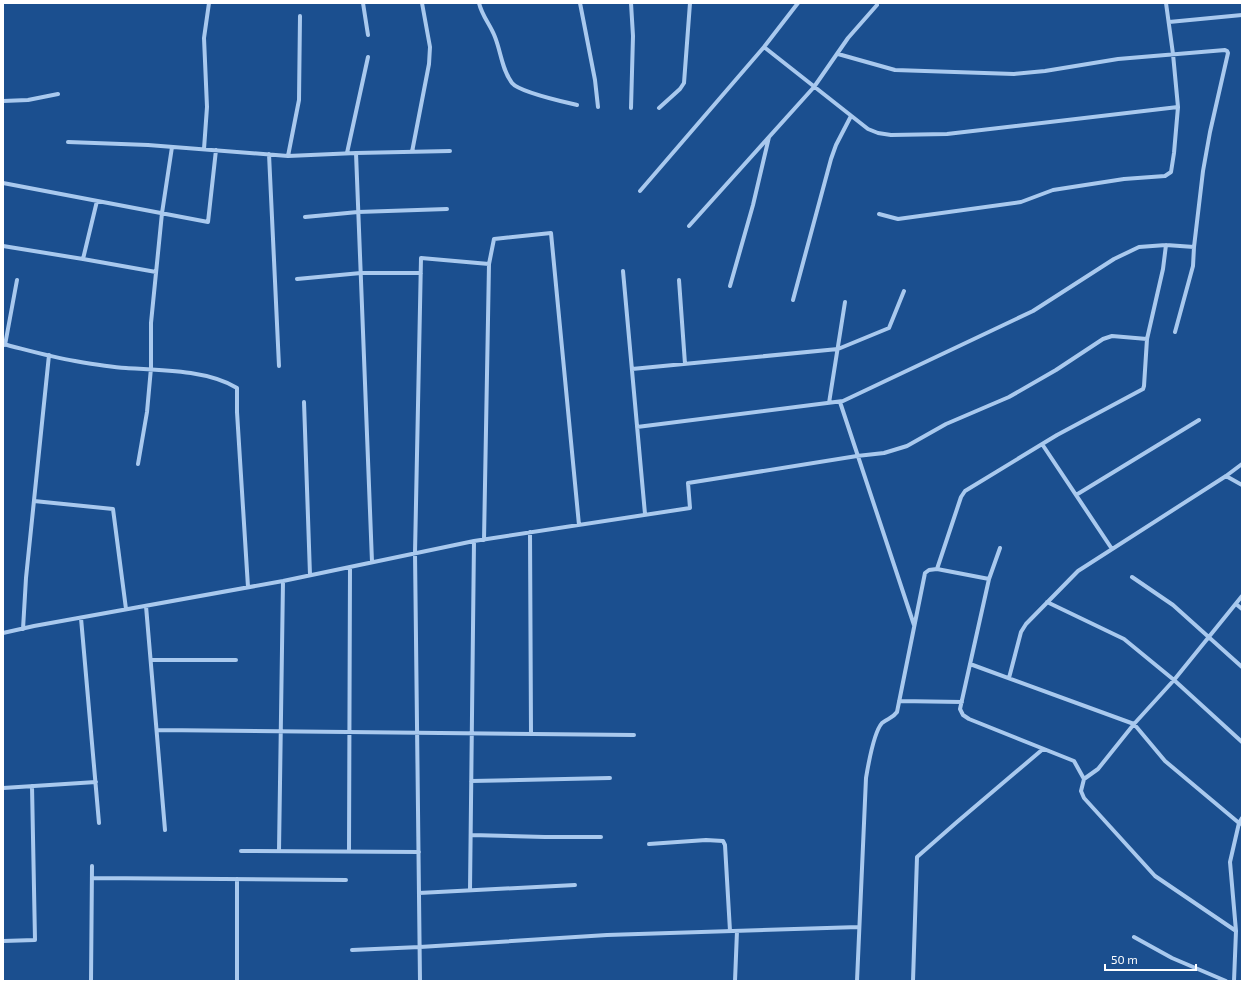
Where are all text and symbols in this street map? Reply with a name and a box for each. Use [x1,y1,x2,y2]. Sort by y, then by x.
scale bar [1105,946,1196,972]
text: 50 m [1111,952,1138,966]

